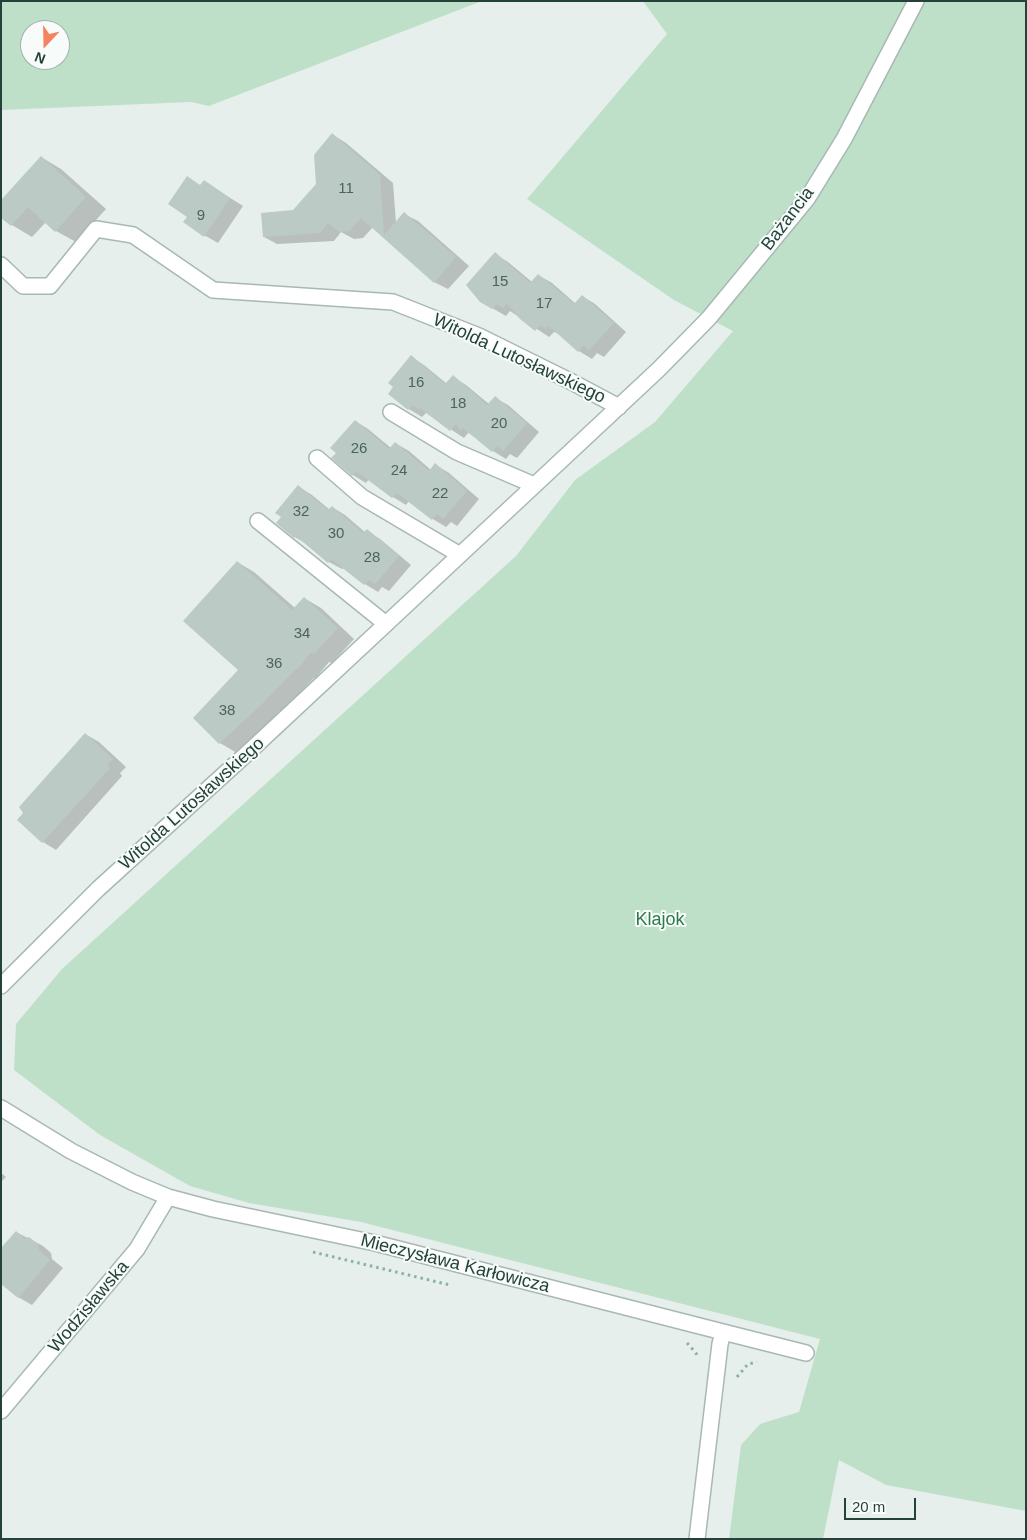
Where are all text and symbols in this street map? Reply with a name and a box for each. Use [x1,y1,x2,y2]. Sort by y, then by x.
north arrow [20,20,70,70]
text: N [32,49,48,67]
house number: 11 [338,180,354,198]
street label: Bażancia [757,183,819,255]
house number: 9 [197,207,205,225]
house number: 15 [492,273,508,291]
house number: 17 [536,295,552,313]
street label: Witolda Lutosławskiego [429,309,609,409]
house number: 16 [408,374,424,392]
house number: 18 [450,395,466,413]
house number: 20 [491,415,507,433]
house number: 26 [351,440,367,458]
house number: 24 [391,462,407,480]
house number: 22 [432,485,448,503]
house number: 32 [293,503,309,521]
house number: 30 [328,525,344,543]
house number: 28 [364,549,380,567]
house number: 34 [294,625,310,643]
house number: 36 [266,655,282,673]
house number: 38 [219,702,235,720]
street label: Witolda Lutosławskiego [115,733,269,875]
park label: Klajok [635,909,685,931]
street label: Mieczysława Karłowicza [358,1230,552,1298]
street label: Wodzisławska [44,1257,134,1357]
scale bar [847,1488,920,1520]
text: 20 m [852,1498,885,1515]

